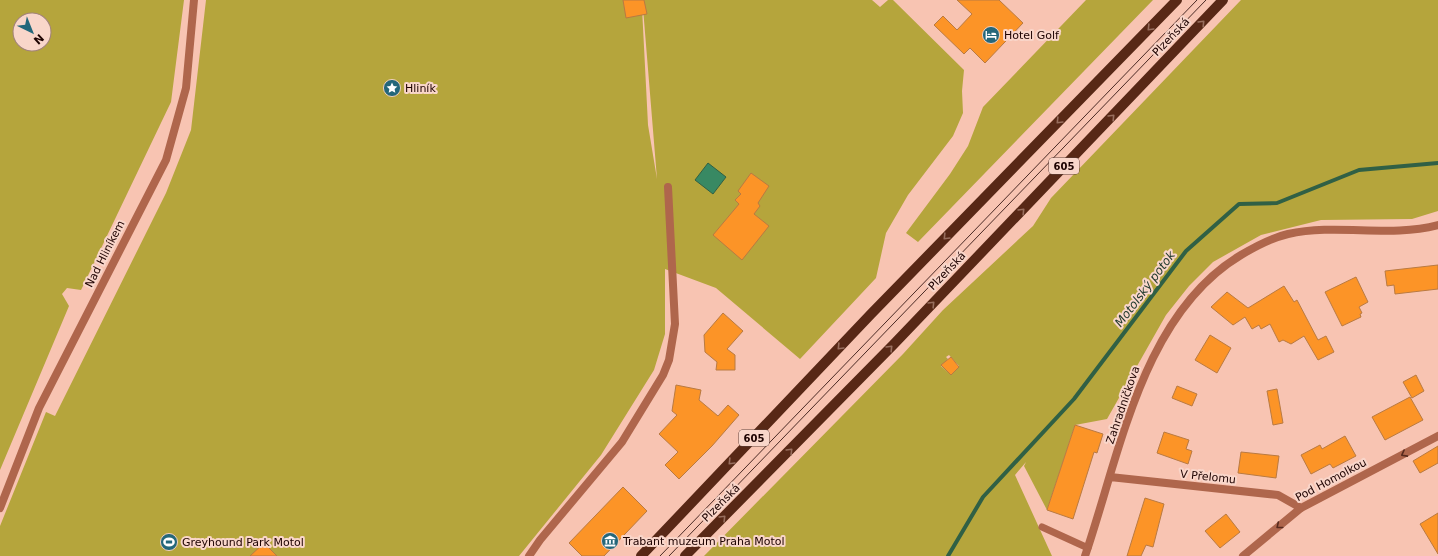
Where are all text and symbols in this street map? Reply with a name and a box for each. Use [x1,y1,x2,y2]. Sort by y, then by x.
north arrow [12,12,52,52]
street label: Plzeňská [1150,15,1192,59]
one-way arrow [1197,20,1204,28]
one-way arrow [1147,23,1154,31]
hotel icon: Hotel Golf [981,25,1001,45]
place label: Hotel Golf [1004,29,1060,42]
text: N [31,31,46,47]
place icon: Hliník [382,78,402,98]
place label: Hliník [405,82,436,95]
one-way arrow [1107,114,1115,122]
one-way arrow [1056,116,1064,124]
road number: 605 [1049,158,1079,174]
one-way arrow [1017,208,1025,216]
street label: Nad Hliníkem [83,218,127,290]
one-way arrow [943,232,951,240]
water label: Motolský potok [1112,248,1179,330]
street label: Plzeňská [926,249,968,293]
one-way arrow [927,302,934,309]
one-way arrow [837,342,845,350]
one-way arrow [885,345,893,353]
street label: Zahradníčkova [1104,364,1142,446]
road number: 605 [739,430,769,446]
one-way arrow [785,448,793,456]
one-way arrow [1400,449,1408,457]
street label: Pod Homolkou [1293,456,1369,504]
one-way arrow [728,457,736,465]
street label: V Přelomu [1179,468,1237,486]
street label: Plzeňská [699,481,743,525]
one-way arrow [718,515,726,523]
one-way arrow [1277,521,1284,528]
museum icon: Trabant muzeum Praha Motol [600,531,620,551]
sports icon: Greyhound Park Motol [159,532,179,552]
place label: Trabant muzeum Praha Motol [622,535,785,548]
place label: Greyhound Park Motol [182,536,304,549]

